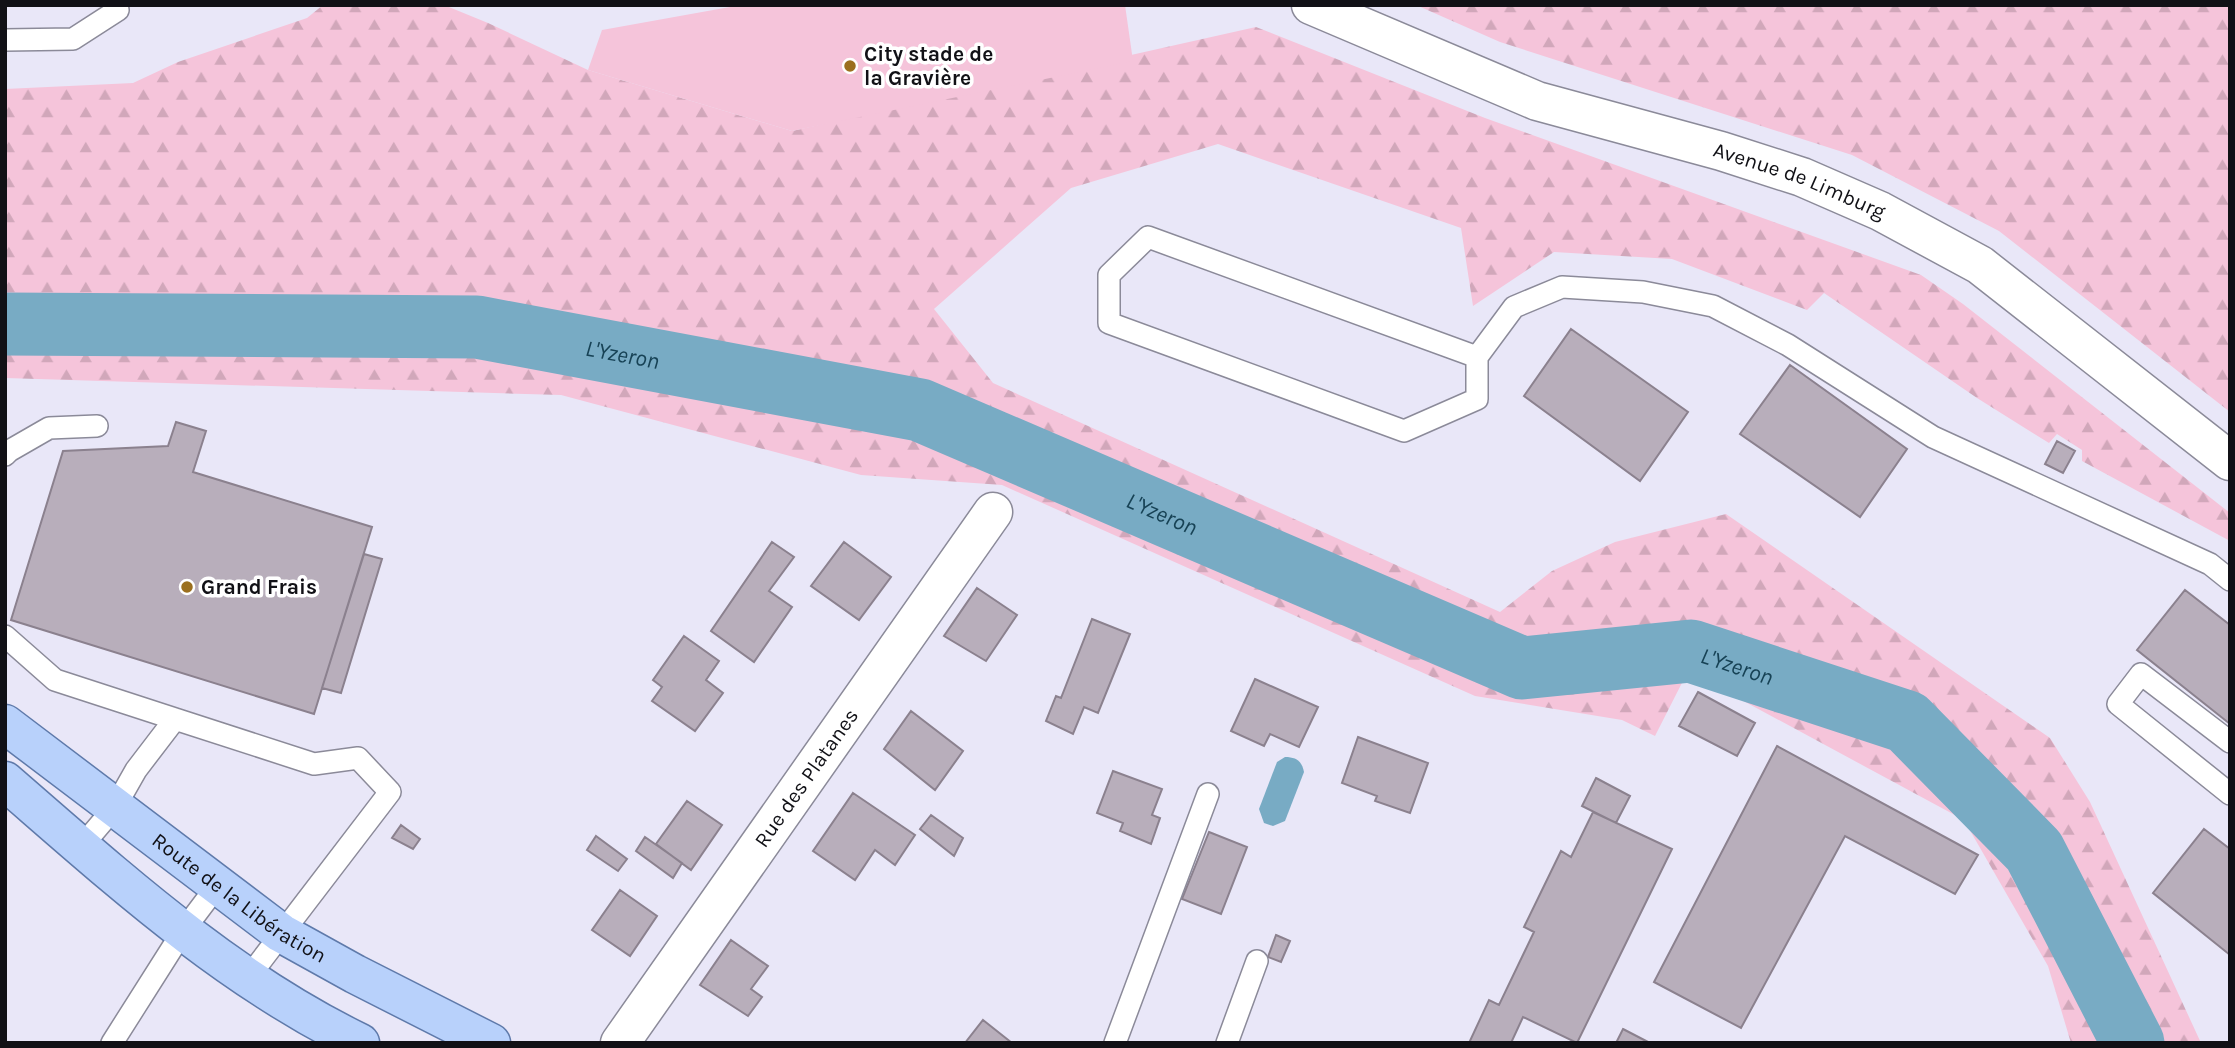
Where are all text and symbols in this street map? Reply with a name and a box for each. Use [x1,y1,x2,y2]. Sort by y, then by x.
place label: City stade de la Gravière [864,42,993,90]
marker: City stade de la Gravière [842,58,858,74]
street label: Avenue de Limburg [1711,137,1889,224]
water label: L'Yzeron [583,335,662,375]
water label: L'Yzeron [1122,487,1201,541]
place label: Grand Frais [201,575,317,599]
marker: Grand Frais [179,579,195,595]
water label: L'Yzeron [1697,642,1777,691]
street label: Rue des Platanes [749,704,863,852]
street label: Route de la Libération [148,828,331,968]

